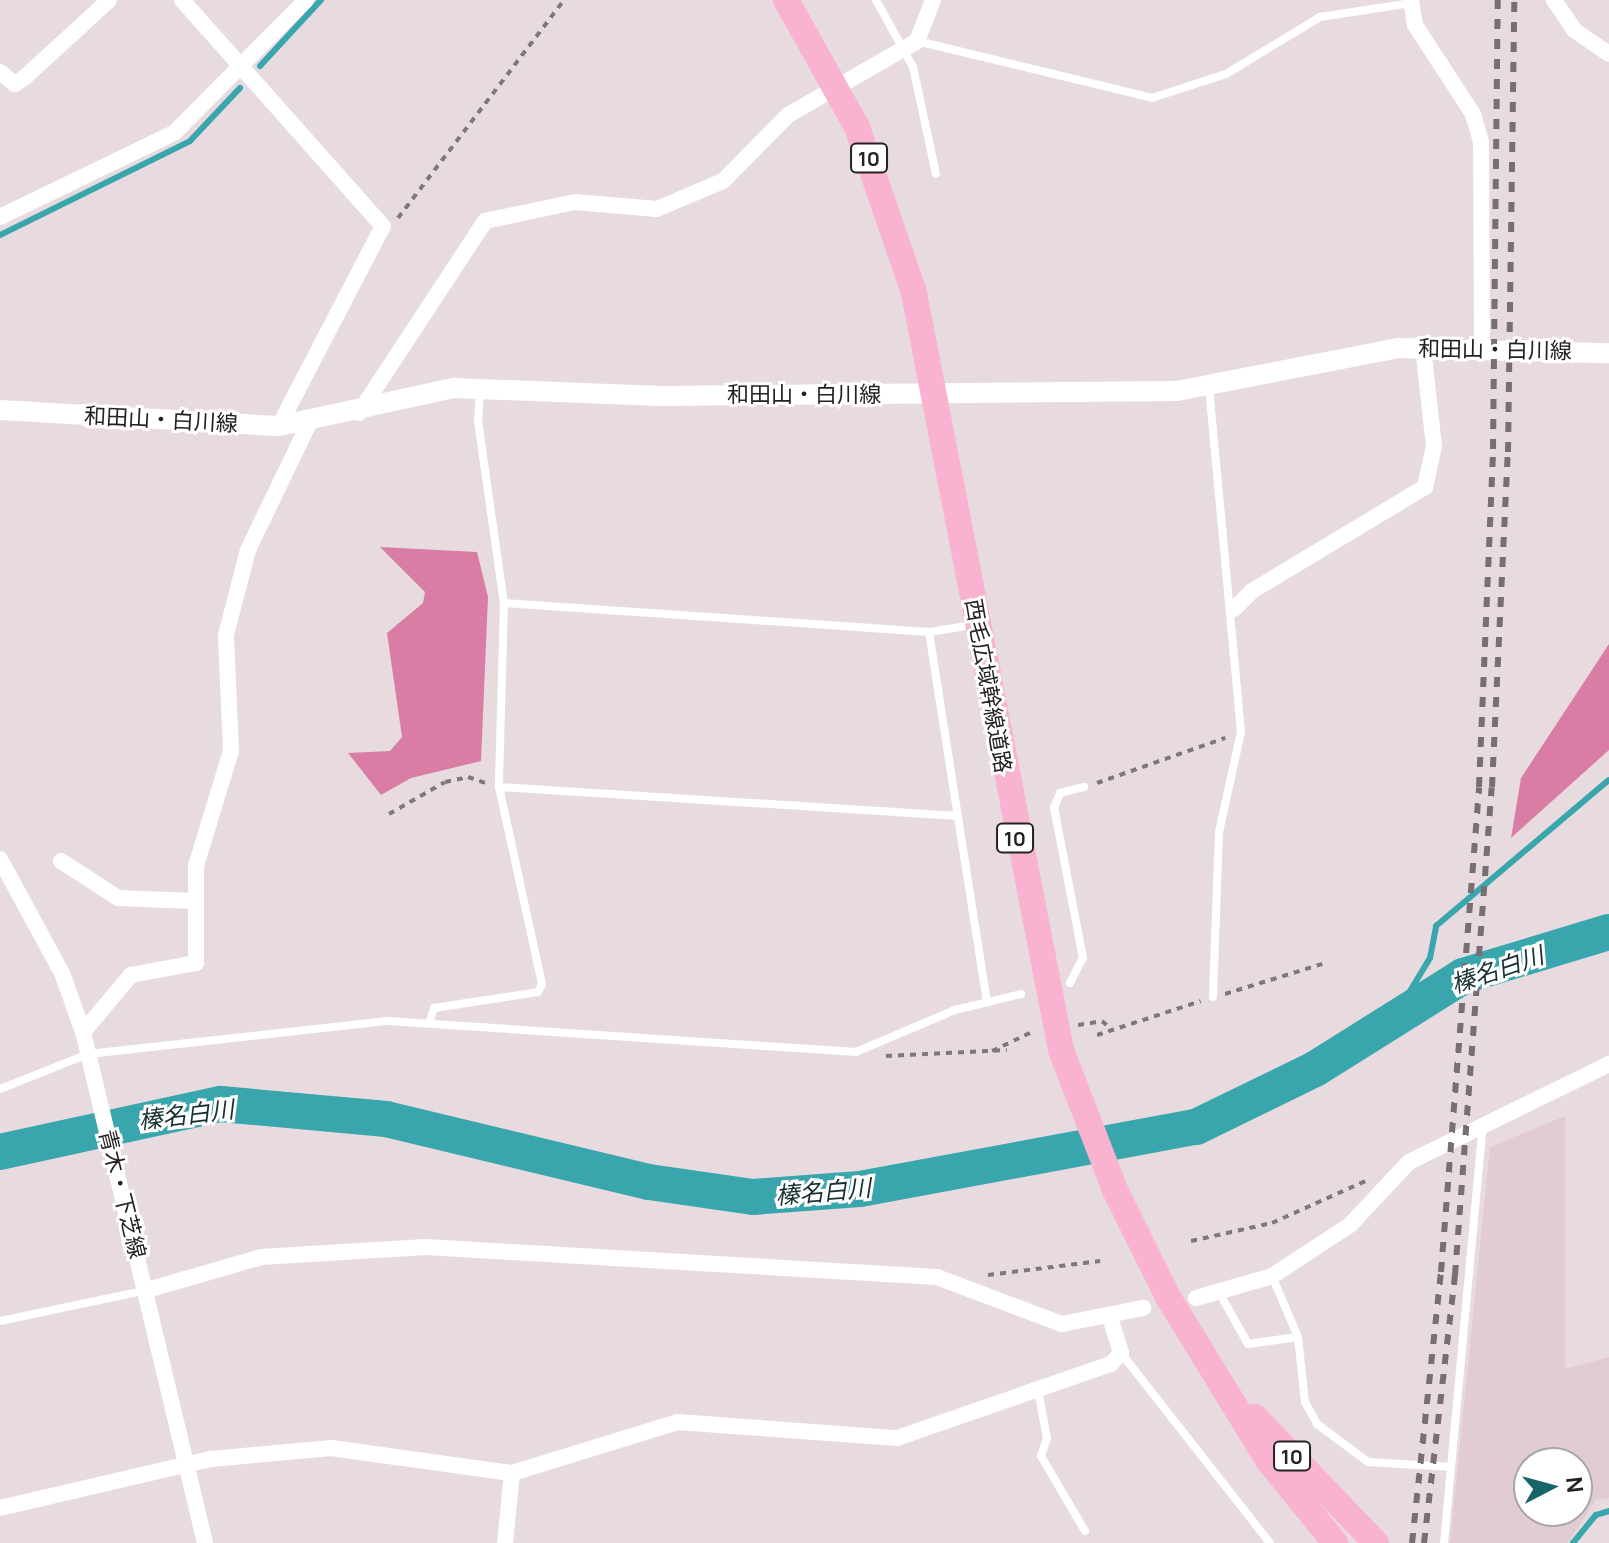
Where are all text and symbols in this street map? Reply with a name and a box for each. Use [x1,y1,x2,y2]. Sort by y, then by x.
road number: 10 [849,142,889,174]
street label: 和田山・白川線 [1418,335,1572,365]
street label: 和田山・白川線 [727,382,881,408]
street label: 和田山・白川線 [83,403,239,437]
street label: 西毛広域幹線道路 [960,597,1016,775]
road number: 10 [995,822,1035,854]
water label: 榛名白川 [1447,940,1547,998]
water label: 榛名白川 [137,1094,235,1134]
street label: 青木・下芝線 [93,1127,151,1261]
water label: 榛名白川 [774,1172,872,1210]
road number: 10 [1272,1440,1312,1472]
north arrow [1513,1447,1593,1527]
text: N [1559,1475,1591,1494]

